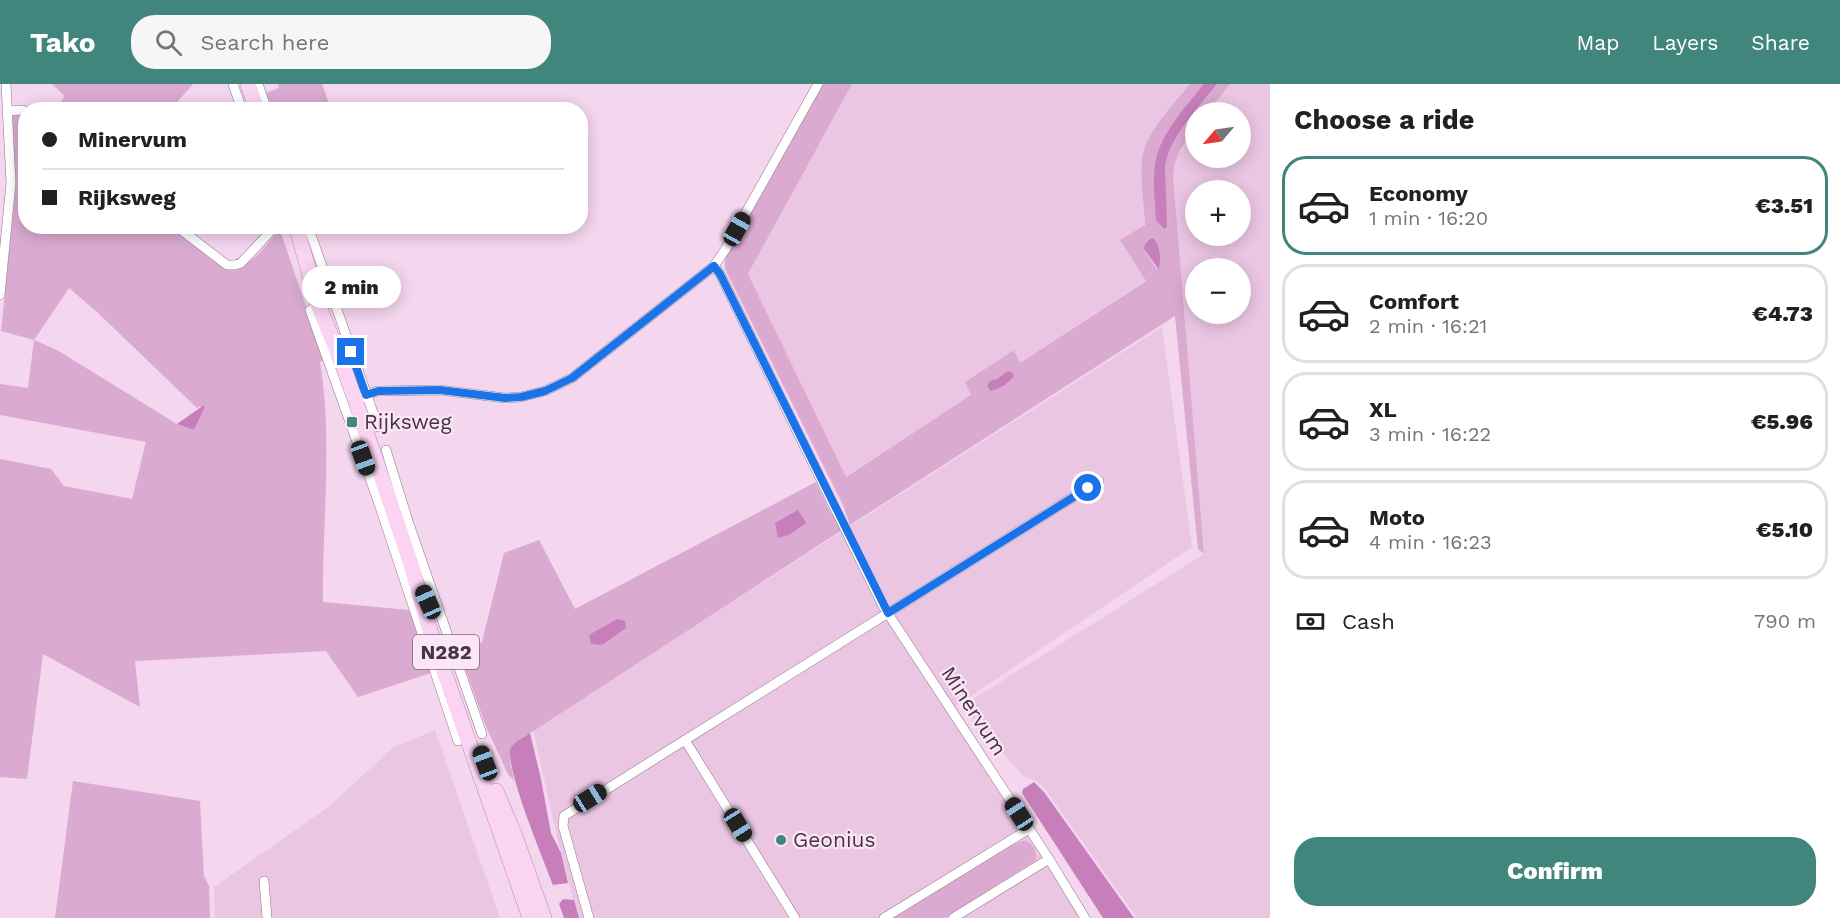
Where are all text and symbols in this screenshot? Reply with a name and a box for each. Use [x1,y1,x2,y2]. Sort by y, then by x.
search box [131,15,551,69]
text: Tako [30,26,95,59]
icon: search [152,26,185,59]
text: Search here [200,30,329,55]
text: Map [1576,30,1619,55]
text: Layers [1652,30,1718,55]
text: Share [1751,30,1810,55]
north arrow [1185,102,1251,168]
map controls [1185,102,1251,324]
text: Choose a ride [1294,104,1474,136]
text: Minervum [78,127,187,152]
icon: car [1297,179,1351,233]
button: + [1185,180,1251,246]
text: Economy [1369,181,1468,206]
text: Rijksweg [78,185,176,210]
text: €3.51 [1755,193,1813,218]
text: 1 min · 16:20 [1369,206,1488,230]
car [720,209,754,249]
button: − [1185,258,1251,324]
callout: 2 min [302,265,400,307]
text: 2 min [324,275,379,299]
icon: car [1297,287,1351,341]
text: Comfort [1369,289,1459,314]
text: €4.73 [1752,301,1813,326]
text: 2 min · 16:21 [1369,314,1487,338]
route end [337,338,364,365]
icon: car [1297,395,1351,449]
text: XL [1369,397,1397,422]
place label: Rijksweg [364,409,452,434]
text: €5.96 [1751,409,1813,434]
marker: Rijksweg [345,415,359,429]
text: 3 min · 16:22 [1369,422,1491,446]
car [348,438,378,478]
route start [1074,474,1101,501]
icon: car [1297,503,1351,557]
text: Moto [1369,505,1425,530]
text: €5.10 [1756,517,1813,542]
text: 4 min · 16:23 [1369,530,1492,554]
car [412,582,444,622]
icon: cash [1294,605,1327,638]
text: Cash [1342,609,1395,634]
text: 790 m [1754,609,1816,633]
road number: N282 [413,635,479,669]
street label: Minervum [936,662,1012,760]
car [470,743,500,783]
car [570,781,610,815]
car [1002,794,1036,834]
car [721,805,755,845]
place label: Geonius [793,827,876,852]
marker: Geonius [774,833,788,847]
button: Confirm [1294,837,1816,906]

